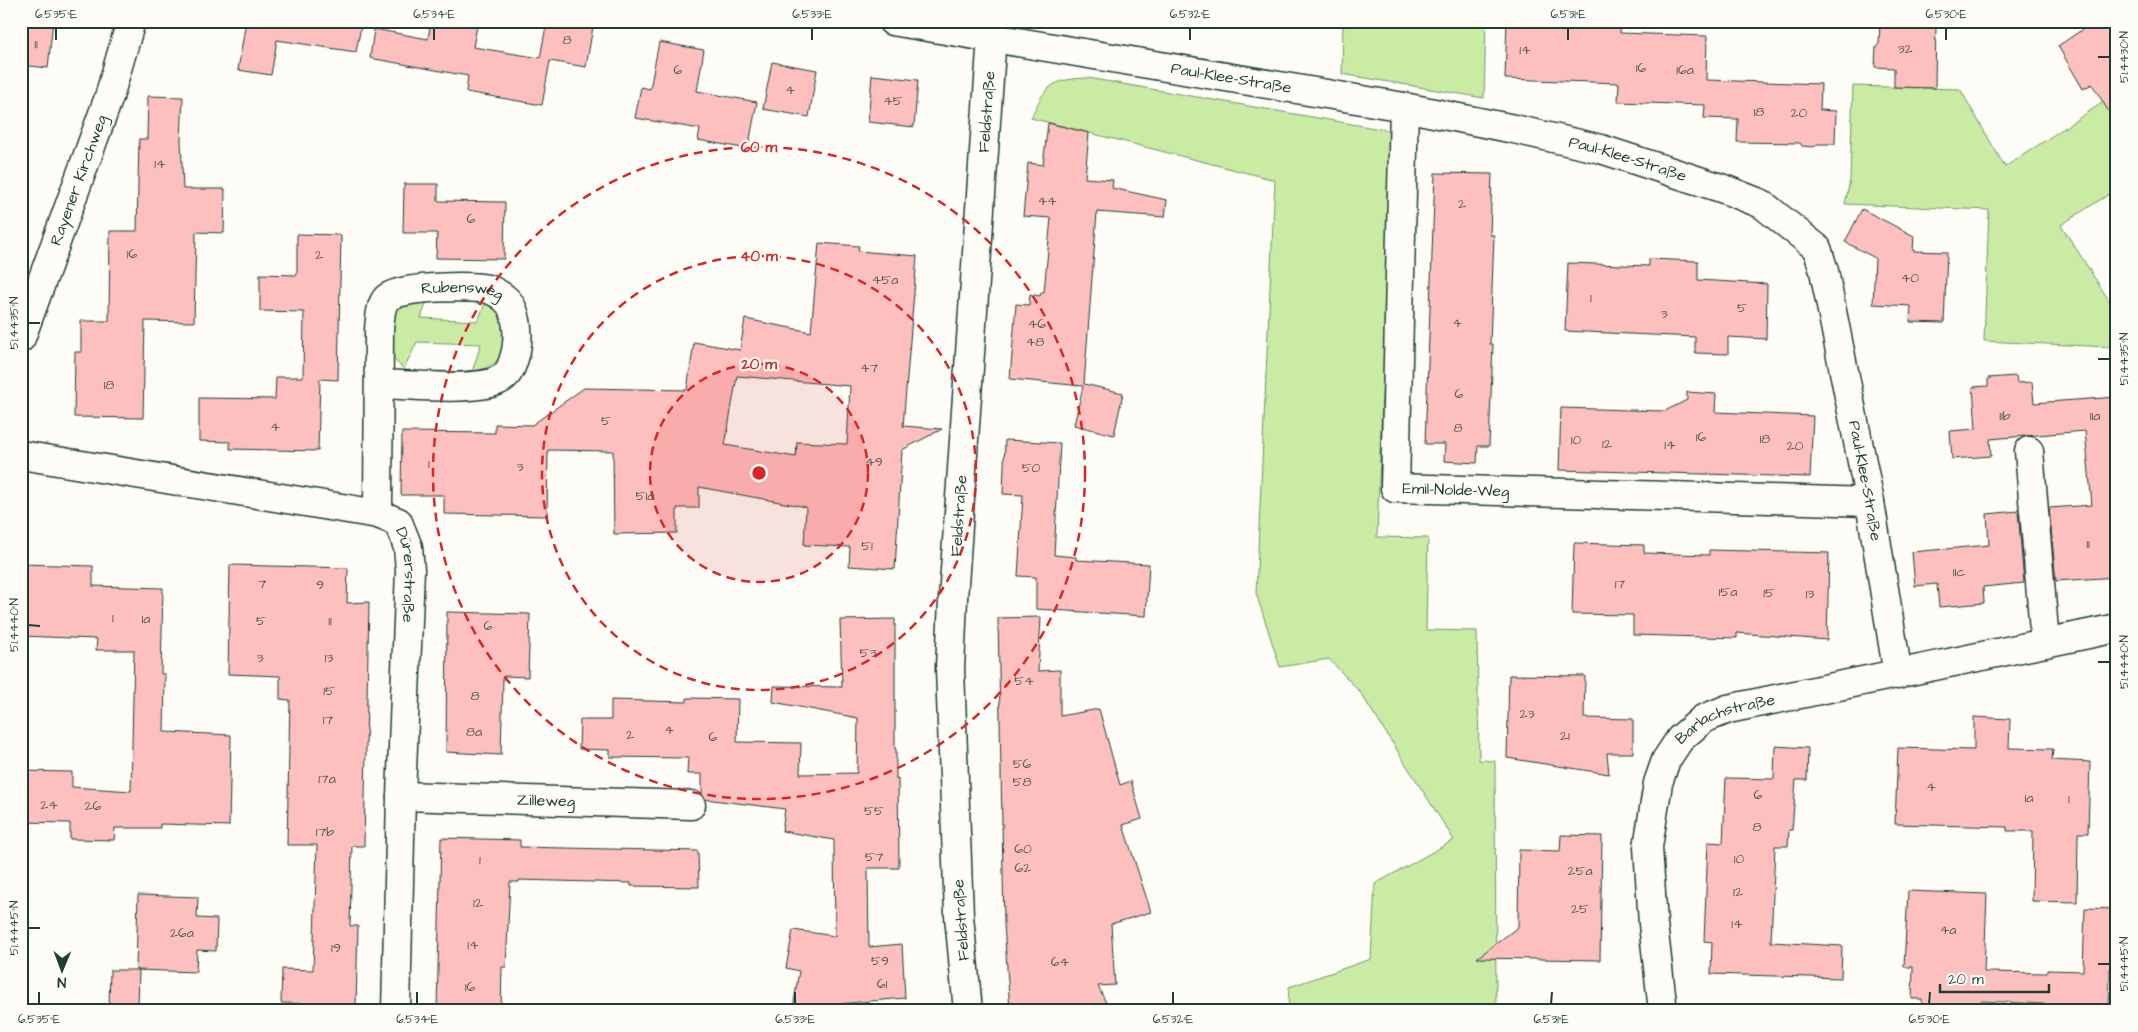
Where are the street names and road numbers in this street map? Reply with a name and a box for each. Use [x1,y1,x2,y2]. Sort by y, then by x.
street label: Paul-Klee-Straße [1169,57,1294,99]
street label: Feldstraße [973,70,1001,153]
street label: Rayener Kirchweg [45,112,114,249]
street label: Paul-Klee-Straße [1567,131,1690,187]
street label: Rubensweg [420,276,508,307]
street label: Paul-Klee-Straße [1843,419,1887,543]
street label: Feldstraße [945,474,973,557]
street label: Emil-Nolde-Weg [1402,477,1510,503]
street label: Dürerstraße [390,524,421,623]
street label: Barlachstraße [1670,688,1777,750]
street label: Zilleweg [516,789,576,813]
street label: Feldstraße [947,878,975,962]

